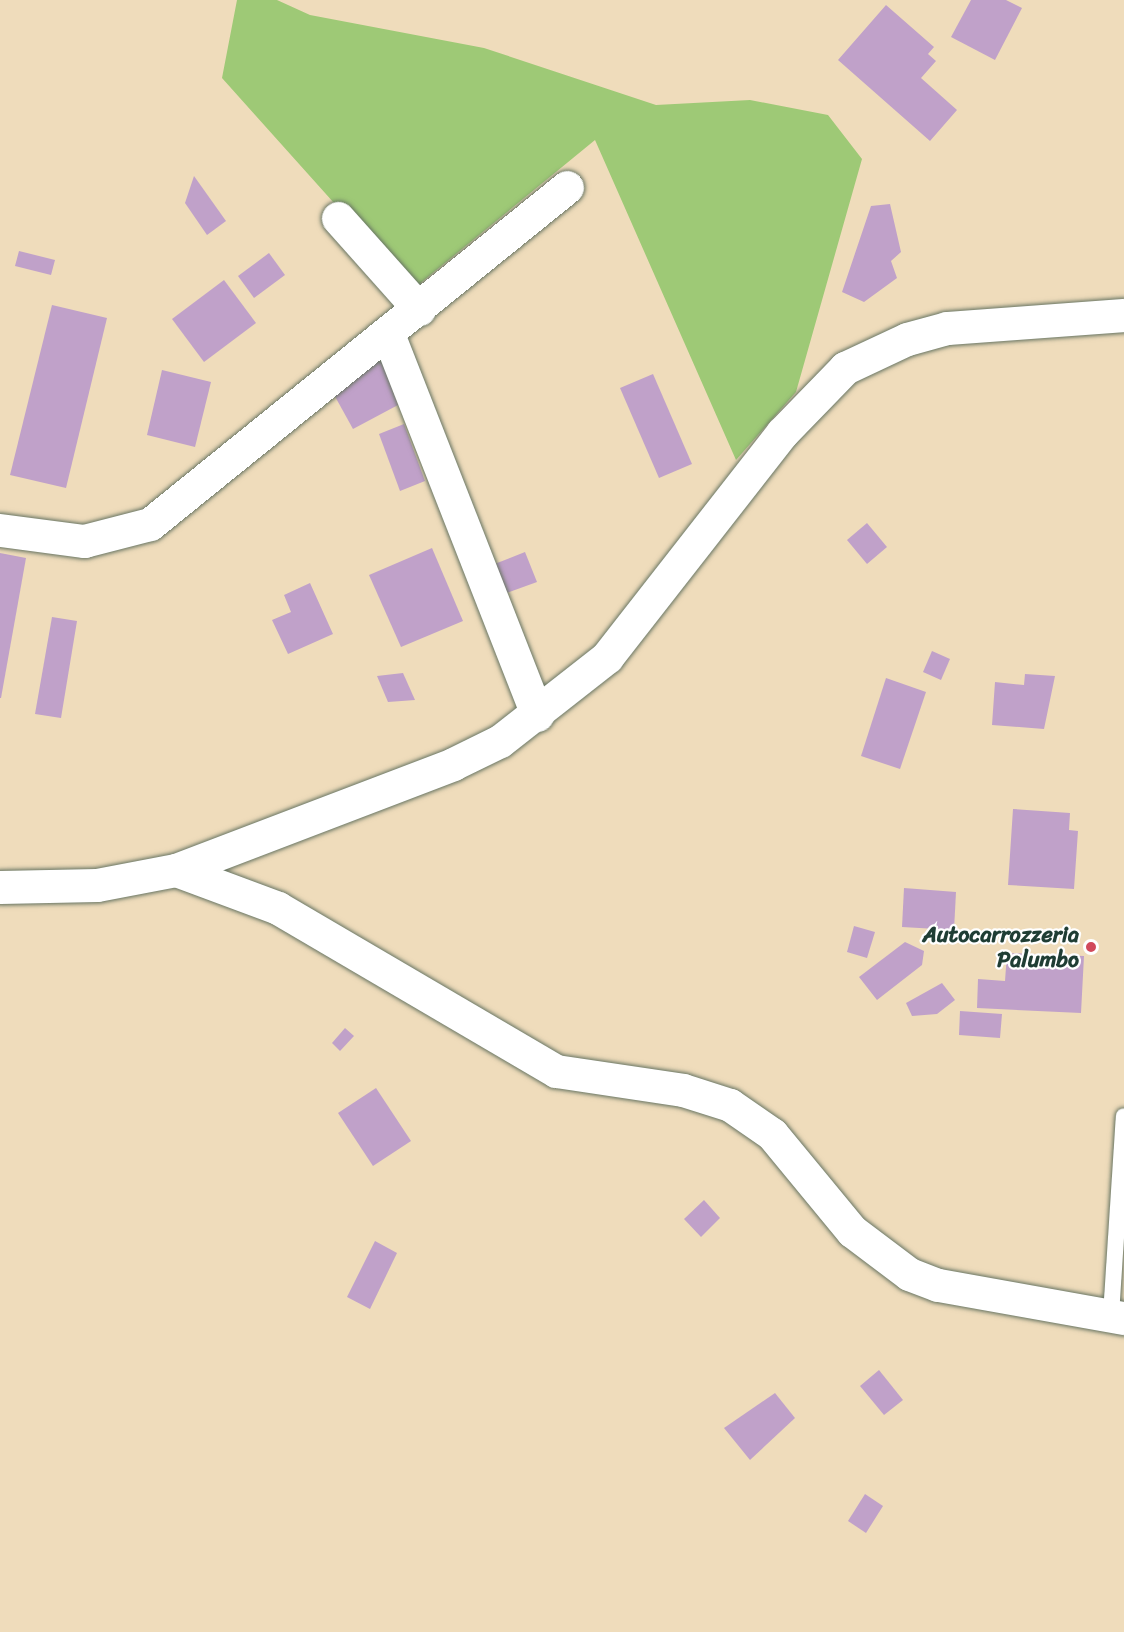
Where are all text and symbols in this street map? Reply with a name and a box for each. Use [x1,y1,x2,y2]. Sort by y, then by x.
place label: Autocarrozzeria Palumbo [922,921,1079,972]
marker: Autocarrozzeria Palumbo [1084,940,1098,954]

